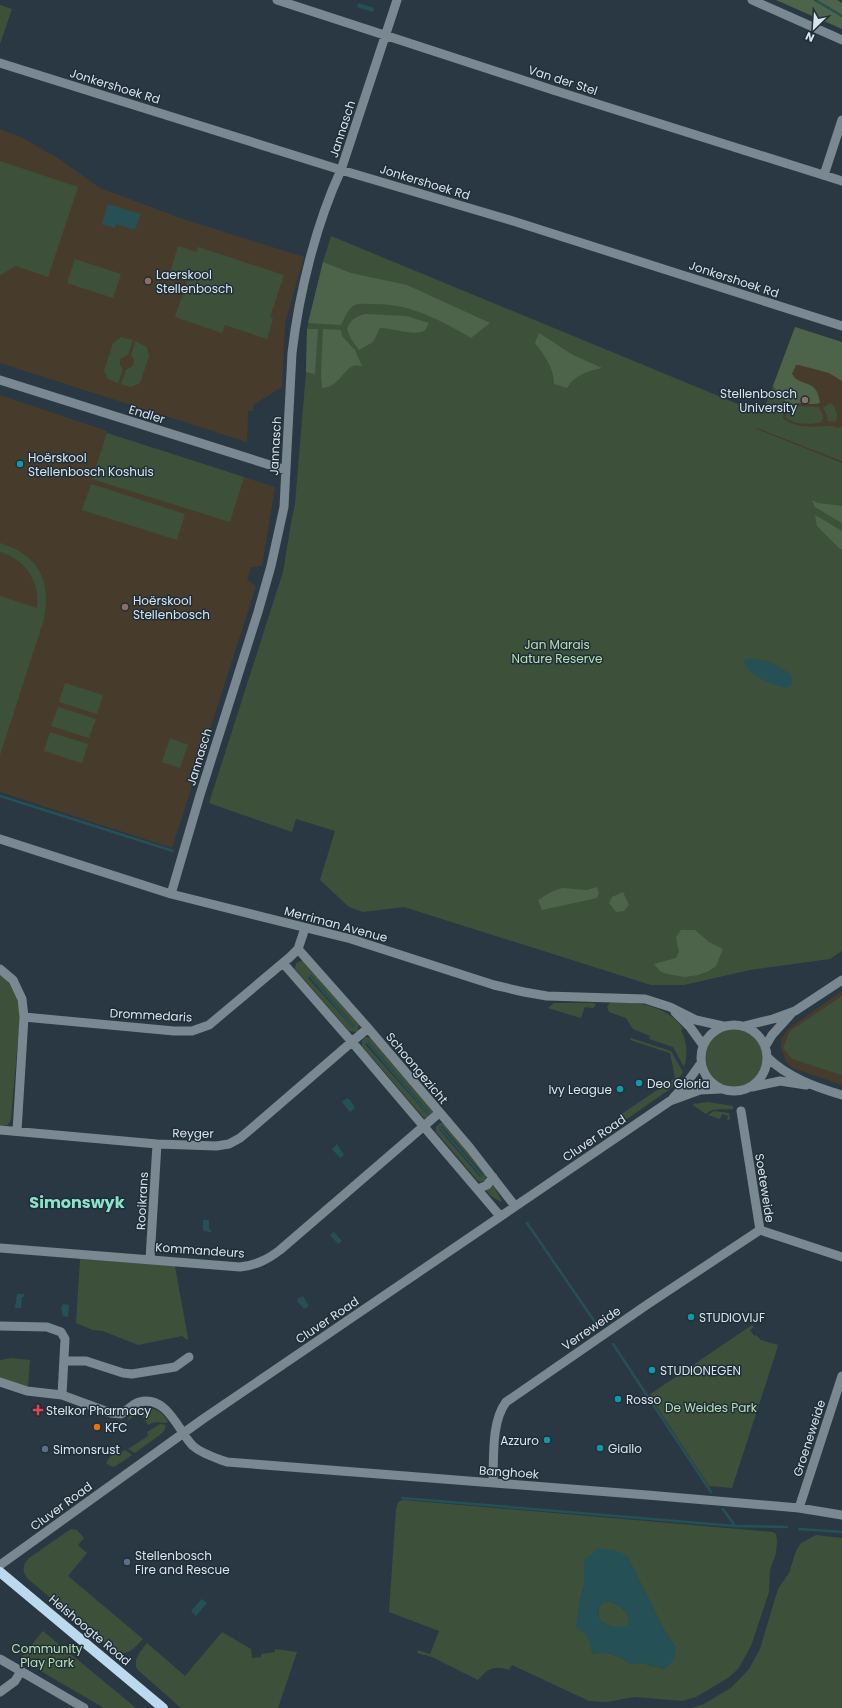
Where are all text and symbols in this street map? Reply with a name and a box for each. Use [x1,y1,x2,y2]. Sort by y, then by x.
north arrow [794,8,834,48]
text: N [803,28,817,46]
street label: Van der Stel [526,61,600,99]
street label: Jonkershoek Rd [68,64,162,108]
street label: Jannasch [325,98,359,160]
street label: Jonkershoek Rd [378,160,472,204]
street label: Jonkershoek Rd [687,256,781,302]
place label: Laerskool Stellenbosch [156,266,233,297]
marker: Laerskool Stellenbosch [143,276,153,286]
place label: Stellenbosch University [720,385,797,416]
marker: Stellenbosch University [800,395,810,405]
street label: Endler [127,400,168,428]
street label: Jannasch [265,416,285,476]
place label: Hoërskool Stellenbosch Koshuis [28,449,154,480]
marker: Hoërskool Stellenbosch Koshuis [15,459,25,469]
place label: Hoërskool Stellenbosch [133,592,210,623]
marker: Hoërskool Stellenbosch [120,602,130,612]
park label: Jan Marais Nature Reserve [512,636,602,667]
street label: Jannasch [182,726,216,788]
street label: Merriman Avenue [283,902,389,946]
street label: Drommedaris [109,1004,193,1026]
street label: Schoongezicht [382,1029,452,1107]
place label: Deo Gloria [647,1075,709,1092]
marker: Deo Gloria [634,1078,644,1088]
place label: Ivy League [548,1081,612,1098]
marker: Ivy League [615,1084,625,1094]
street label: Cluver Road [559,1111,629,1165]
street label: Reyger [172,1124,214,1142]
street label: Soeteweide [751,1152,779,1224]
street label: Rooikrans [132,1171,152,1231]
district label: Simonswyk [29,1191,125,1214]
street label: Kommandeurs [155,1238,245,1262]
street label: Cluver Road [292,1293,362,1347]
street label: Verreweide [558,1302,624,1354]
place label: STUDIOVIJF [699,1309,765,1326]
marker: STUDIOVIJF [686,1312,696,1322]
place label: STUDIONEGEN [660,1362,741,1379]
marker: STUDIONEGEN [647,1365,657,1375]
place label: Rosso [626,1391,662,1408]
marker: Rosso [613,1394,623,1404]
street label: Groeneweide [789,1397,829,1479]
park label: De Weides Park [665,1399,758,1416]
place label: Stelkor Pharmacy [46,1402,151,1419]
marker: Stelkor Pharmacy [33,1405,43,1415]
place label: KFC [105,1419,128,1436]
marker: KFC [92,1422,102,1432]
place label: Azzuro [500,1432,539,1449]
marker: Azzuro [542,1435,552,1445]
place label: Giallo [608,1440,642,1457]
place label: Simonsrust [53,1441,120,1458]
marker: Giallo [595,1443,605,1453]
marker: Simonsrust [40,1444,50,1454]
street label: Banghoek [478,1461,540,1483]
street label: Cluver Road [26,1478,96,1534]
place label: Stellenbosch Fire and Rescue [135,1547,230,1578]
marker: Stellenbosch Fire and Rescue [122,1557,132,1567]
street label: Helshoogte Road [45,1591,135,1669]
park label: Community Play Park [11,1640,83,1671]

